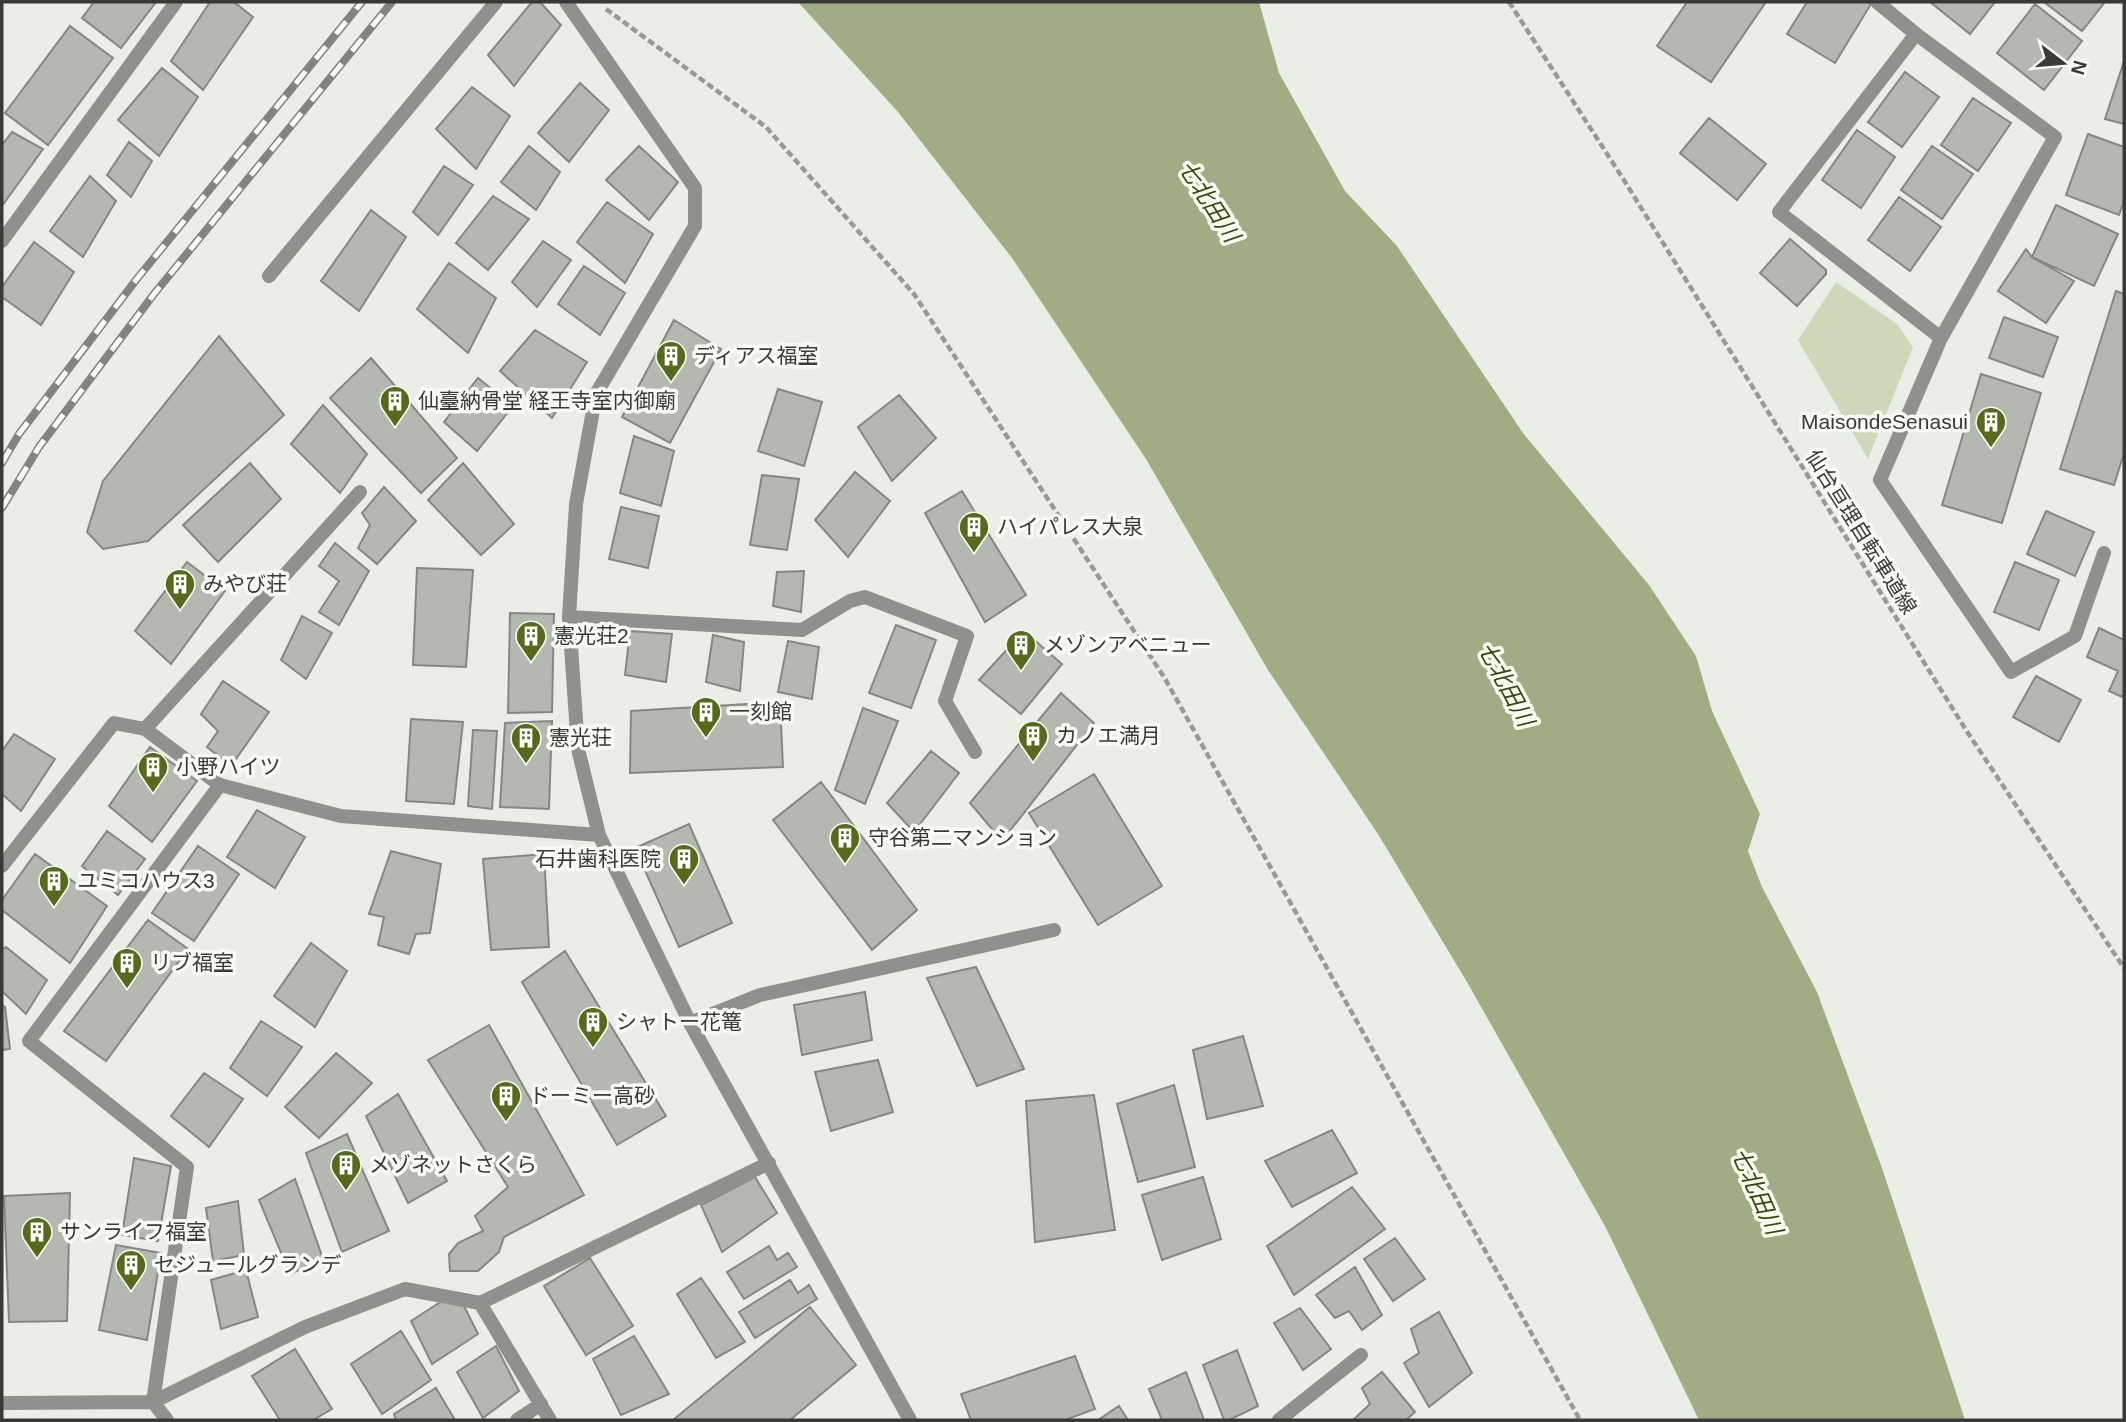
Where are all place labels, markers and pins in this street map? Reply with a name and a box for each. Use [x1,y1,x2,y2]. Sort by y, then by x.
building icon: ディアス福室 [654,339,688,383]
place label: ディアス福室 [694,344,819,367]
building icon: 仙臺納骨堂 経王寺室内御廟 [378,384,412,428]
place label: 仙臺納骨堂 経王寺室内御廟 [418,389,676,412]
building icon: MaisondeSenasui [1974,405,2008,449]
place label: MaisondeSenasui [1801,410,1968,433]
building icon: ハイパレス大泉 [957,510,991,554]
place label: ハイパレス大泉 [997,515,1143,538]
building icon: みやび荘 [163,567,197,611]
place label: みやび荘 [203,572,287,595]
building icon: 憲光荘2 [514,619,548,663]
place label: 憲光荘2 [554,624,629,647]
building icon: メゾンアベニュー [1004,628,1038,672]
place label: メゾンアベニュー [1044,633,1212,656]
building icon: 一刻館 [689,695,723,739]
place label: 一刻館 [729,700,792,723]
building icon: カノエ満月 [1016,719,1050,763]
building icon: 憲光荘 [509,721,543,765]
place label: カノエ満月 [1056,724,1161,747]
place label: 憲光荘 [549,726,612,749]
building icon: 小野ハイツ [136,750,170,794]
place label: 小野ハイツ [176,755,281,778]
building icon: 守谷第二マンション [828,821,862,865]
place label: 守谷第二マンション [868,826,1057,849]
building icon: 石井歯科医院 [667,842,701,886]
place label: 石井歯科医院 [535,847,661,870]
building icon: ユミコハウス3 [37,864,71,908]
place label: ユミコハウス3 [77,869,215,892]
building icon: リブ福室 [110,946,144,990]
place label: リブ福室 [150,951,234,974]
building icon: シャトー花篭 [576,1005,610,1049]
place label: シャトー花篭 [616,1010,742,1033]
building icon: ドーミー高砂 [489,1079,523,1123]
place label: ドーミー高砂 [529,1084,655,1107]
building icon: メゾネットさくら [329,1148,363,1192]
place label: メゾネットさくら [369,1153,537,1176]
building icon: サンライフ福室 [20,1215,54,1259]
place label: サンライフ福室 [60,1220,207,1243]
building icon: セジュールグランデ [114,1248,148,1292]
place label: セジュールグランデ [154,1253,342,1276]

